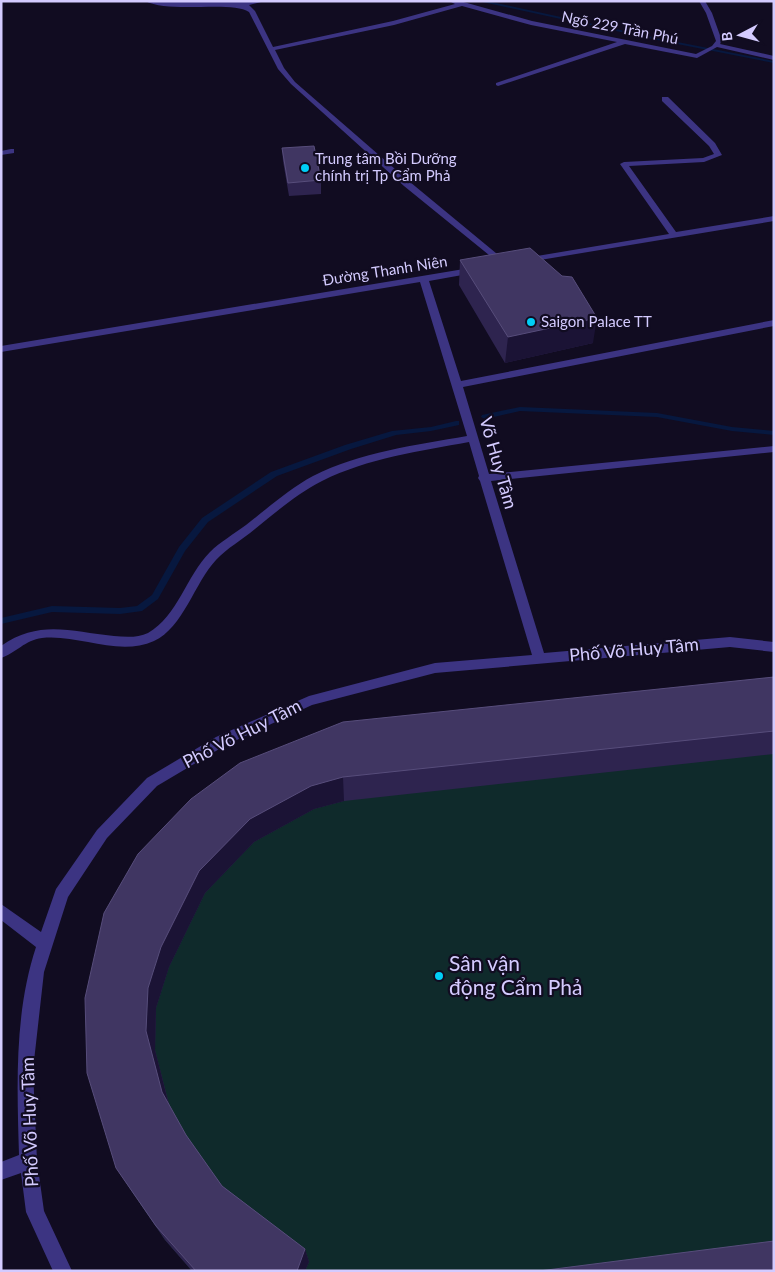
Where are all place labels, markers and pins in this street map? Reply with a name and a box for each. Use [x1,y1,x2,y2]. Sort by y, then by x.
place label: Trung tâm Bồi Dưỡng chính trị Tp Cẩm Phả [315,149,457,184]
marker: Trung tâm Bồi Dưỡng chính trị Tp Cẩm Phả [299,162,311,174]
place label: Saigon Palace TT [541,312,652,330]
marker: Saigon Palace TT [525,316,537,328]
place label: Sân vận động Cẩm Phả [449,950,583,999]
marker: Sân vận động Cẩm Phả [433,970,445,982]

